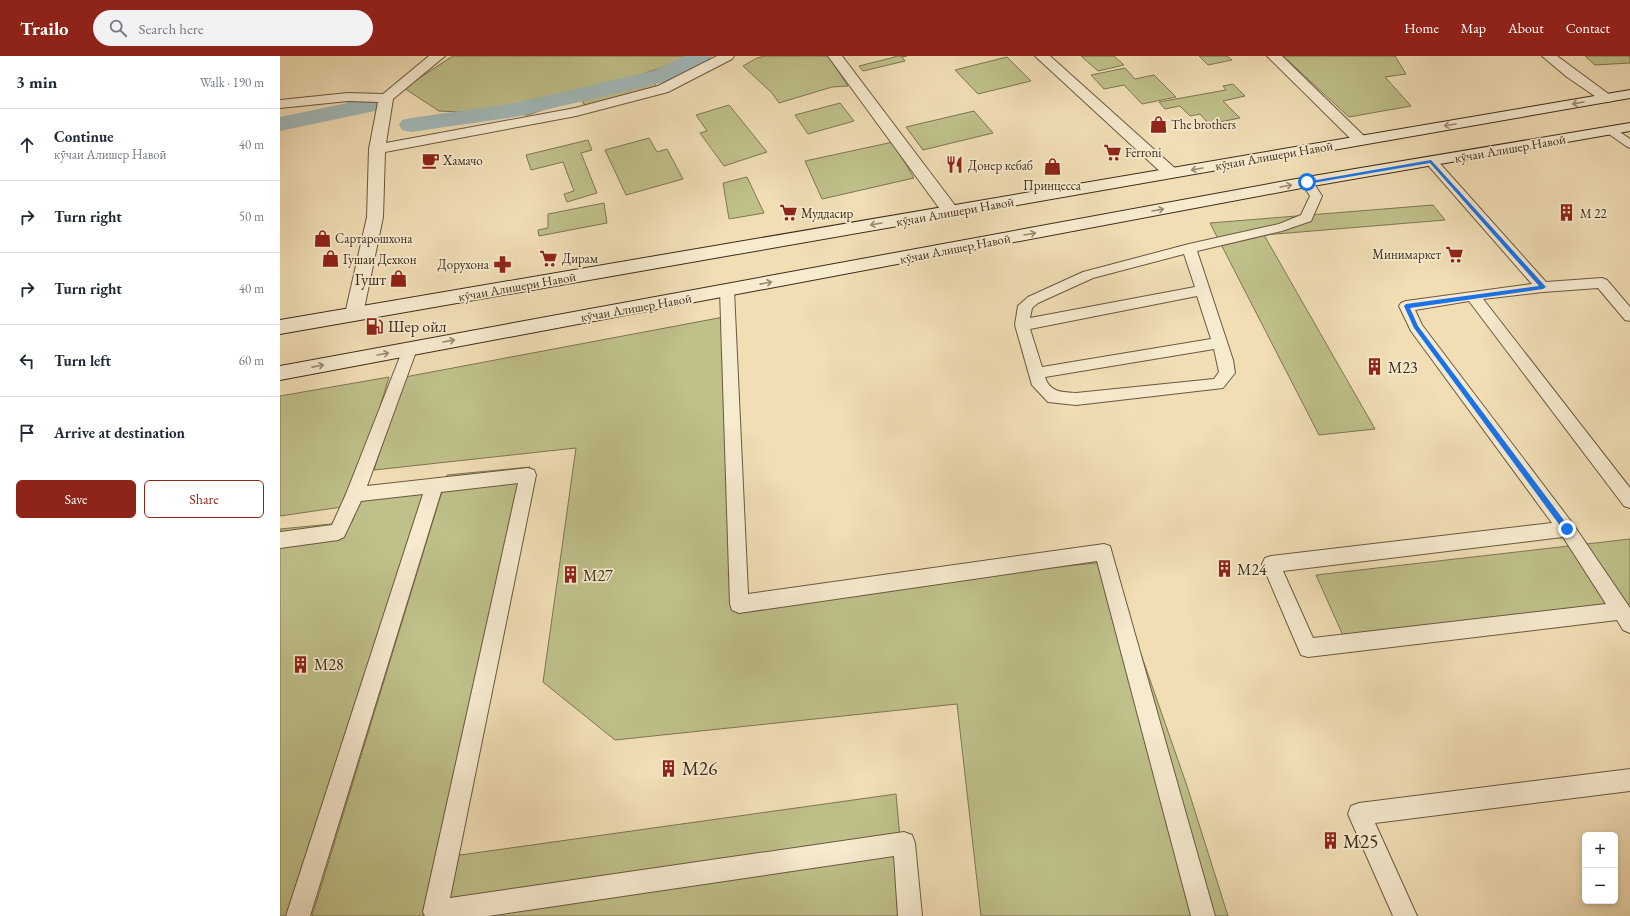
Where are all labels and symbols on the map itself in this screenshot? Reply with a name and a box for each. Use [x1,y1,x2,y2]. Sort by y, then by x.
one-way arrow [1572,99,1585,107]
shop icon: The brothers [1148,114,1168,134]
place label: The brothers [1171,116,1236,133]
one-way arrow [1444,121,1457,129]
street label: кӯчаи Алишер Навоӣ [1453,130,1567,167]
street label: кӯчаи Алишери Навоӣ [1214,137,1334,174]
supermarket icon: Ferroni [1102,142,1122,162]
place label: Ferroni [1125,144,1162,161]
cafe icon: Хамачо [420,150,440,170]
place label: Хамачо [442,152,483,169]
restaurant icon: Донер кебаб [945,155,965,175]
shop icon: Принцесса [1042,156,1062,176]
place label: Донер кебаб [968,157,1033,174]
one-way arrow [1191,165,1204,173]
route start [1298,173,1316,191]
place label: Принцесса [1023,177,1082,194]
one-way arrow [1279,182,1292,190]
street label: кӯчаи Алишери Навоӣ [895,193,1015,230]
supermarket icon: Муддасир [778,203,798,223]
building icon: M 22 [1557,203,1577,223]
place label: Муддасир [801,205,854,222]
place label: M 22 [1580,205,1608,222]
one-way arrow [1151,206,1164,214]
one-way arrow [870,221,883,229]
shop icon: Сартарошхона [312,228,332,248]
street label: кӯчаи Алишер Навоӣ [898,229,1012,268]
place label: Сартарошхона [335,230,413,247]
one-way arrow [1023,230,1036,238]
supermarket icon: Минимаркет [1444,244,1464,264]
place label: Минимаркет [1372,246,1442,263]
supermarket icon: Дирам [539,248,559,268]
shop icon: Гушаи Дехкон [320,249,340,269]
place label: Дирам [562,250,598,267]
place label: Гушаи Дехкон [343,251,417,268]
pharmacy icon: Дорухона [492,254,512,274]
place label: Дорухона [438,256,490,273]
street label: кӯчаи Алишери Навоӣ [457,268,577,305]
place label: Гушт [355,269,386,290]
shop icon: Гушт [389,269,409,289]
one-way arrow [759,279,772,287]
street label: кӯчаи Алишер Навоӣ [579,289,693,326]
fuel station icon: Шер ойл [365,316,385,336]
place label: Шер ойл [388,316,447,337]
one-way arrow [442,337,455,345]
one-way arrow [376,349,389,357]
building icon: М23 [1365,357,1385,377]
place label: М23 [1388,357,1418,378]
one-way arrow [311,361,324,369]
route end [1558,520,1576,538]
building icon: М24 [1214,559,1234,579]
place label: М24 [1237,559,1267,580]
building icon: М27 [560,565,580,585]
place label: М27 [583,565,613,586]
building icon: М28 [291,654,311,674]
place label: М28 [314,654,344,675]
place label: М26 [682,756,717,781]
building icon: М26 [659,758,679,778]
place label: М25 [1343,829,1378,854]
building icon: М25 [1320,831,1340,851]

